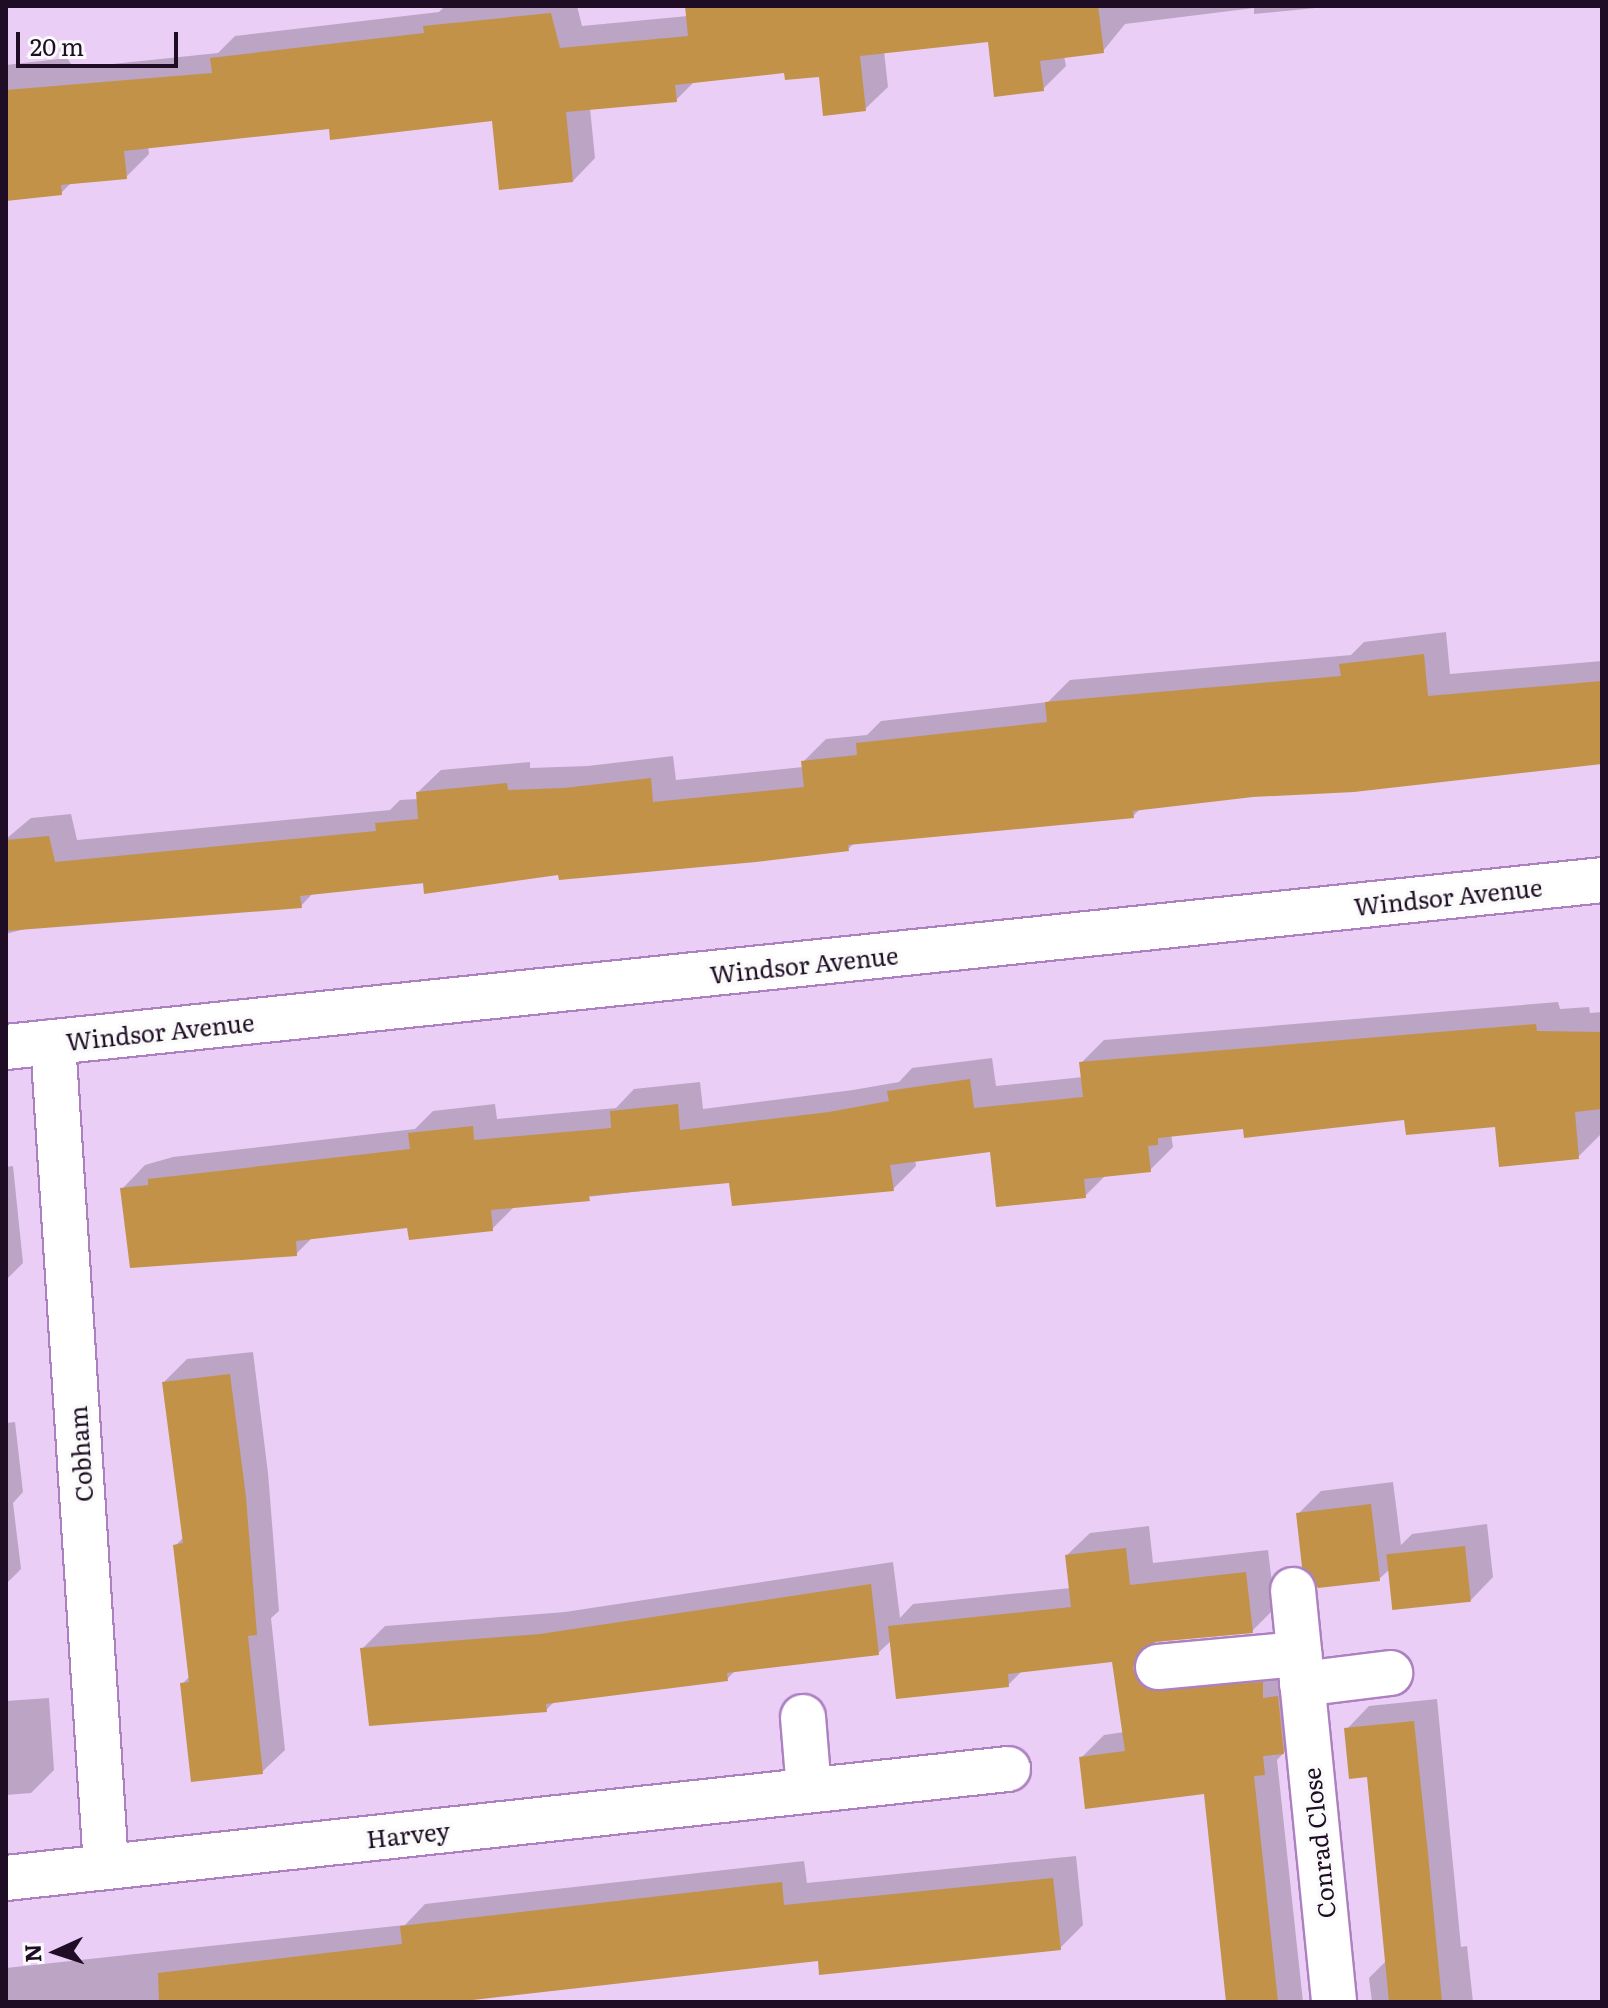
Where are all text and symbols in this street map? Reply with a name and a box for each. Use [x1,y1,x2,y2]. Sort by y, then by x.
scale bar [20,16,182,66]
text: 20 m [30,28,84,63]
street label: Windsor Avenue [1352,872,1544,920]
street label: Windsor Avenue [708,940,900,988]
street label: Windsor Avenue [64,1007,256,1055]
street label: Cobham [62,1405,98,1503]
street label: Conrad Close [1296,1766,1340,1920]
street label: Harvey [365,1815,451,1853]
north arrow [16,1912,96,1992]
text: N [15,1943,48,1963]

